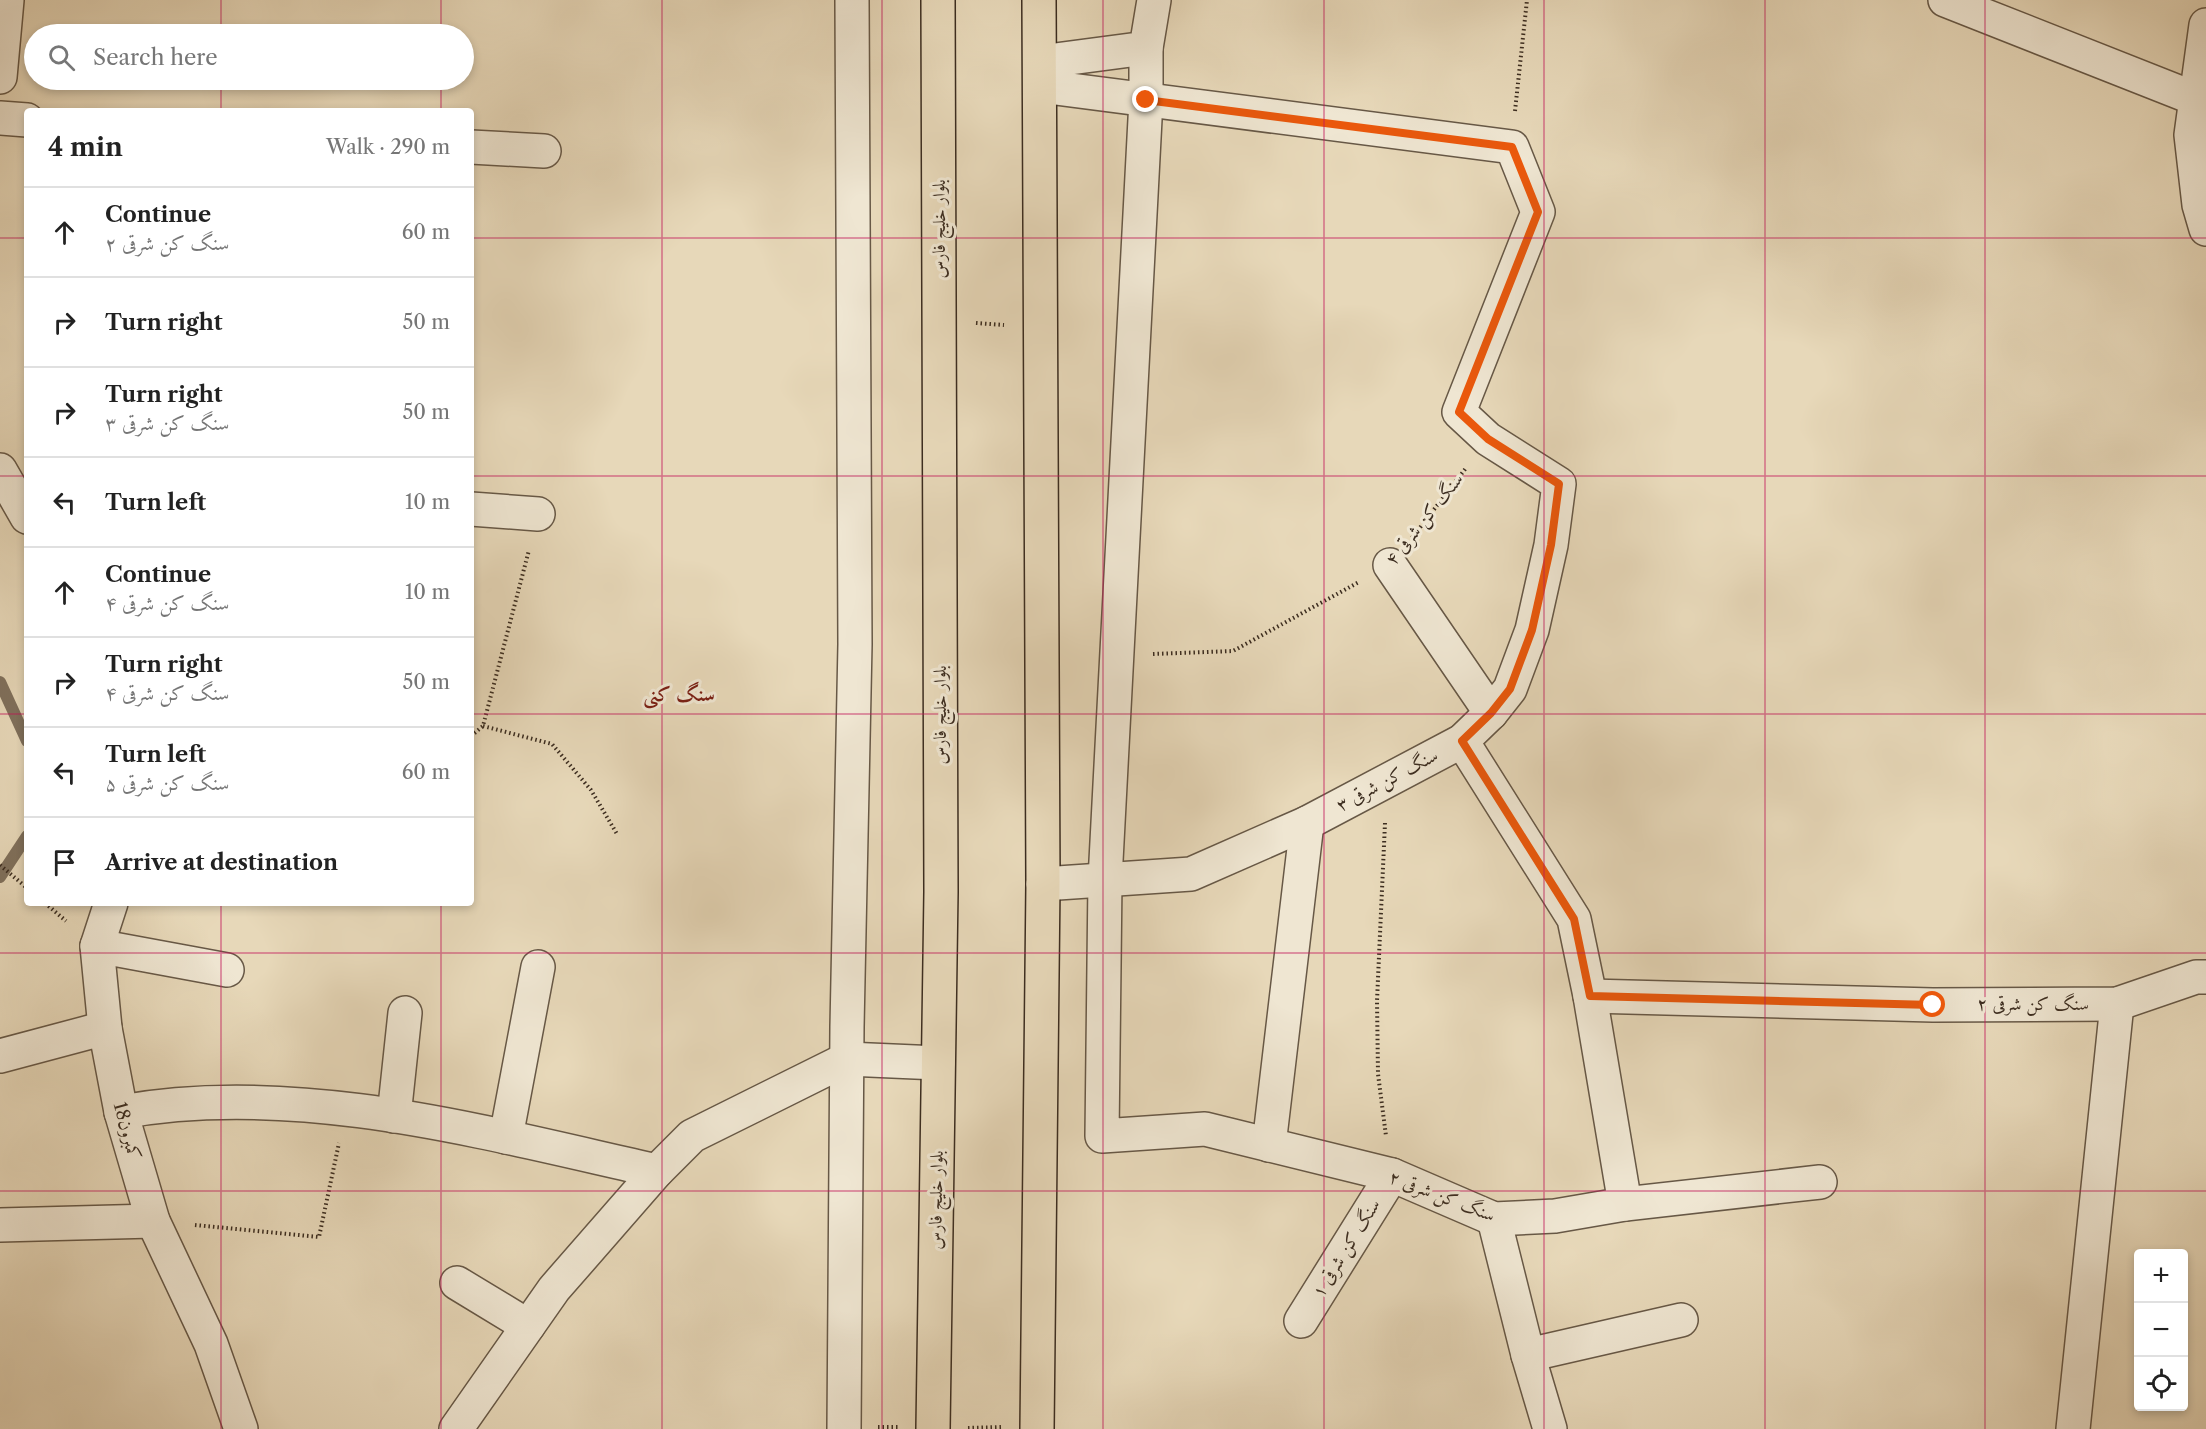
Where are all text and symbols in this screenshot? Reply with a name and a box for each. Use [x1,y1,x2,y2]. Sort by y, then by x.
search box [24,24,474,90]
icon: search [45,41,78,74]
text: Search here [93,44,218,71]
route end [1132,86,1158,112]
text: 4 min [48,131,123,163]
text: Walk · 290 m [326,135,450,159]
street label: بلوار خلیج فارس [928,179,955,279]
text: Continue [105,201,211,228]
icon: ahead [48,216,81,249]
text: 60 m [402,220,450,244]
text: سنگ کن شرقی ۲ [105,231,229,255]
icon: right [48,306,81,339]
text: Turn right [105,309,223,336]
text: 50 m [403,310,450,334]
text: Turn right [105,381,223,408]
icon: right [48,396,81,429]
text: 50 m [403,400,450,424]
text: سنگ کن شرقی ۳ [105,411,229,435]
street label: سنگ کن شرقی ۴ [1379,468,1469,570]
icon: left [48,486,81,519]
text: Turn left [105,489,206,516]
text: 10 m [405,490,450,514]
text: Continue [105,561,211,588]
icon: ahead [48,576,81,609]
text: 10 m [405,580,450,604]
text: سنگ کن شرقی ۴ [105,591,229,615]
text: Turn right [105,651,223,678]
street label: بلوار خلیج فارس [929,665,956,765]
icon: right [48,666,81,699]
text: 50 m [403,670,450,694]
text: سنگ کن شرقی ۴ [105,681,229,705]
district label: سنگ کنی [643,681,715,709]
text: Turn left [105,741,206,768]
street label: سنگ کن شرقی ۳ [1332,743,1442,817]
icon: left [48,756,81,789]
text: 60 m [402,760,450,784]
text: سنگ کن شرقی ۵ [105,771,229,795]
icon: arrive [48,846,81,879]
text: Arrive at destination [105,849,338,876]
route start [1919,991,1945,1017]
street label: سنگ کن شرقی ۲ [1977,992,2089,1016]
street label: کمبرون18 [109,1100,145,1162]
street label: بلوار خلیج فارس [924,1150,953,1250]
street label: سنگ کن شرقی ۲ [1385,1165,1499,1227]
street label: سنگ کن شرقی ۱ [1306,1194,1386,1302]
map controls [2134,1249,2188,1411]
button: + [2134,1249,2188,1303]
button: − [2134,1303,2188,1357]
button: locate [2134,1357,2188,1411]

